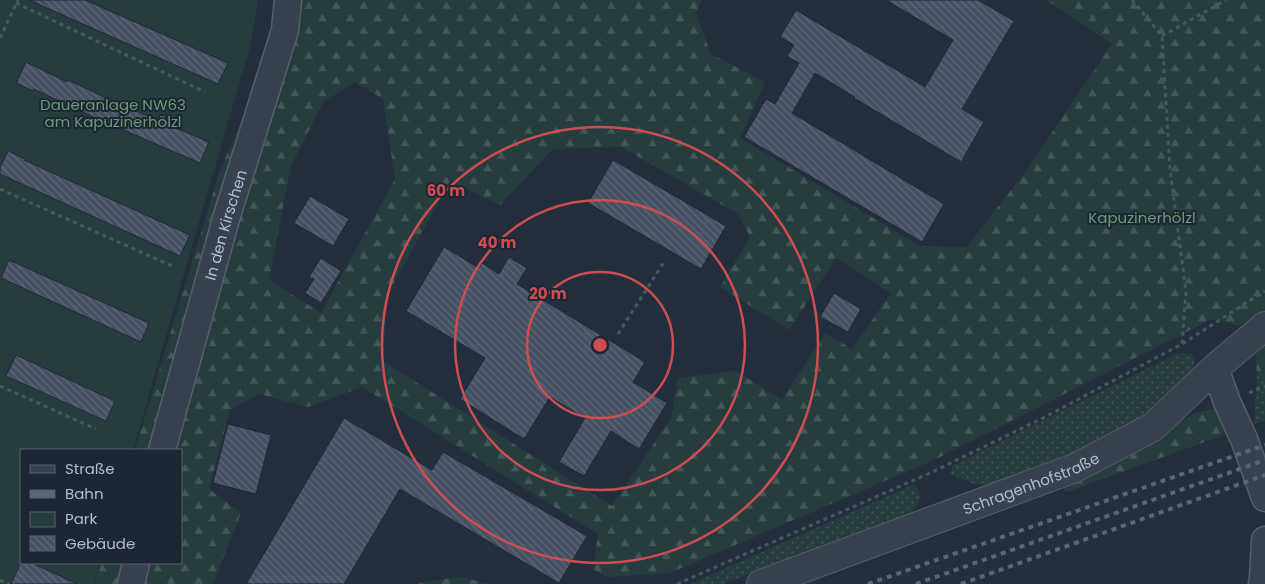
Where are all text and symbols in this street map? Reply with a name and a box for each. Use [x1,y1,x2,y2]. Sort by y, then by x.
park label: Daueranlage NW63 am Kapuzinerhölzl [40,94,186,132]
street label: In den Kirschen [199,167,251,282]
text: 60 m [427,180,465,201]
park label: Kapuzinerhölzl [1088,207,1196,228]
text: 40 m [477,232,517,253]
text: 20 m [529,283,567,304]
centre of rings [591,336,609,354]
street label: Schragenhofstraße [959,447,1103,519]
legend [20,449,182,564]
text: Straße [65,458,115,479]
text: Bahn [65,483,104,504]
text: Park [65,508,97,529]
text: Gebäude [65,533,135,554]

